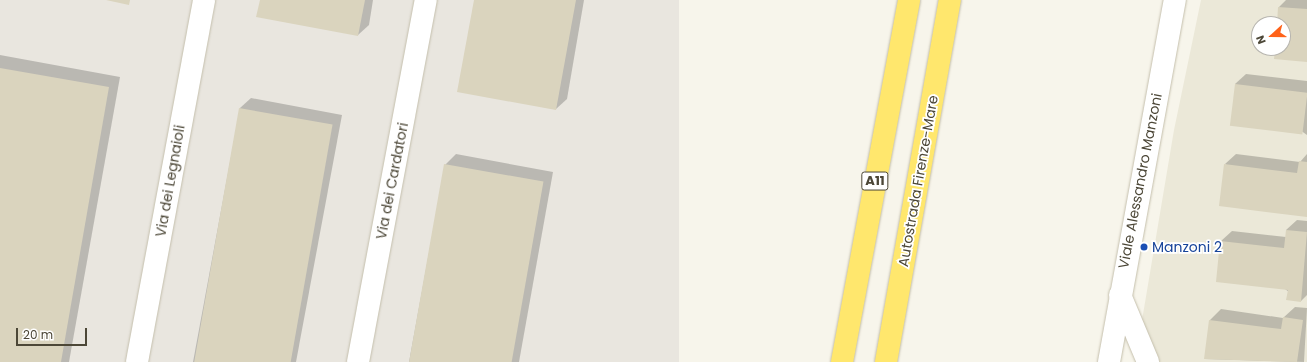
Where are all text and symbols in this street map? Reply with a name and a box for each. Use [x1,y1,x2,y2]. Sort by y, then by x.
north arrow [1251,16,1291,56]
text: N [1252,33,1270,47]
street label: Viale Alessandro Manzoni [1115,92,1165,270]
street label: Autostrada Firenze-Mare [895,94,941,268]
street label: Via dei Cardatori [372,121,412,241]
street label: Via dei Legnaioli [152,124,188,238]
road number: A11 [861,170,889,192]
place label: Manzoni 2 [1152,239,1222,255]
marker: Manzoni 2 [1139,242,1149,252]
scale bar [18,320,89,346]
text: 20 m [23,326,53,343]

